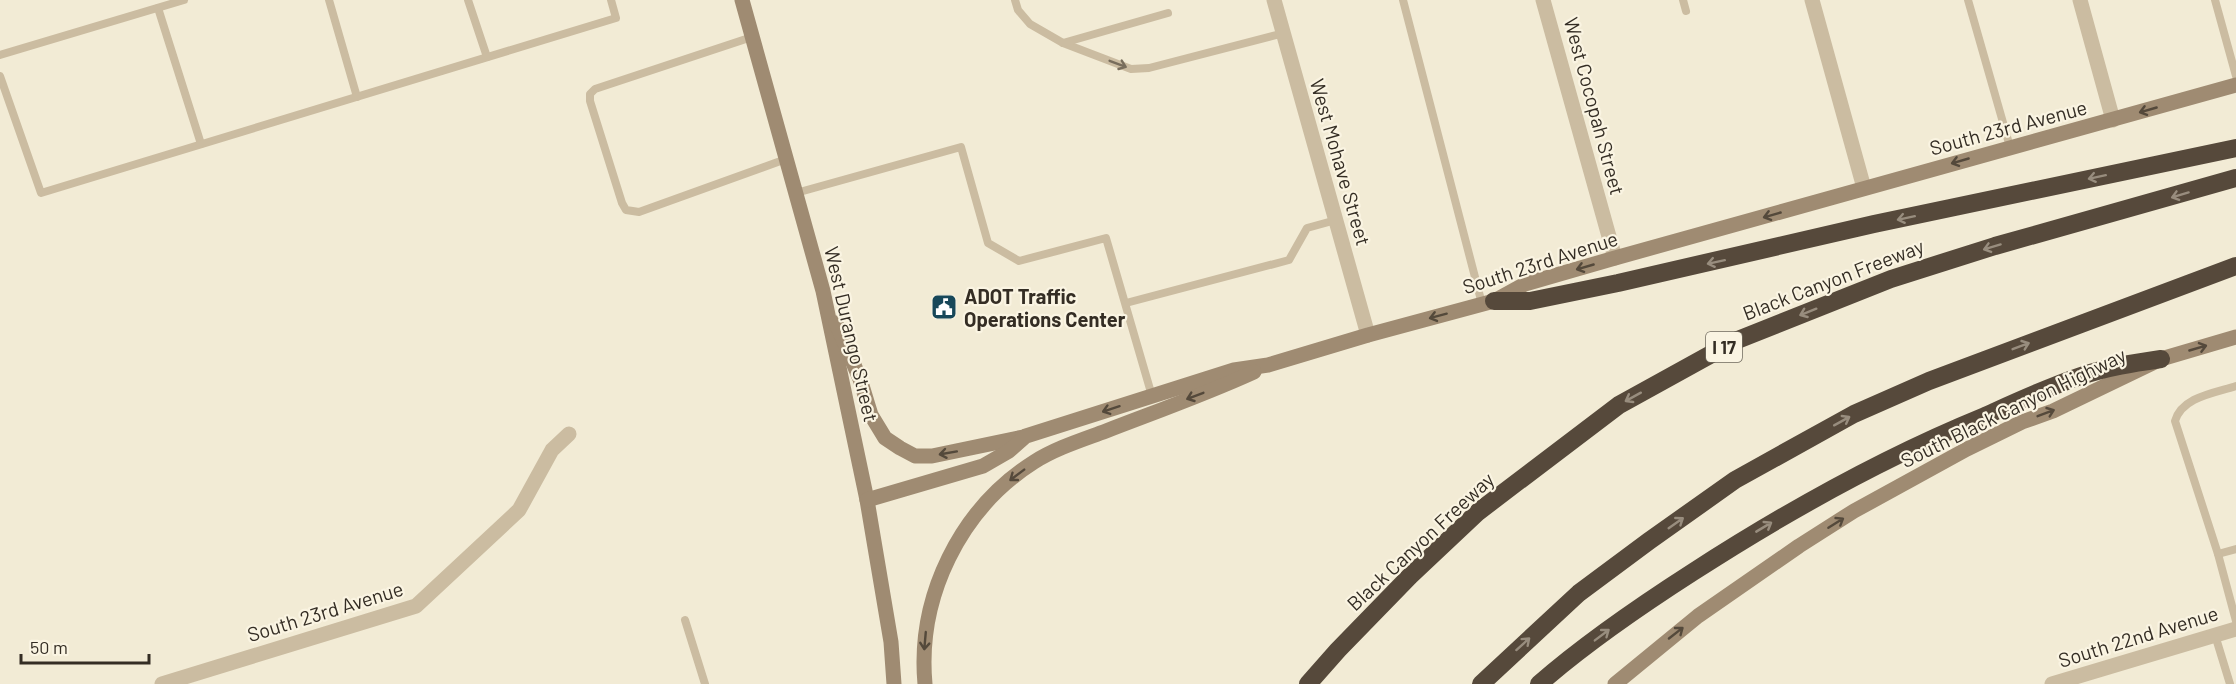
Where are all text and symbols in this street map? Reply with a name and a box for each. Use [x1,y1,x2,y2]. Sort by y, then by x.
street label: West Cocopah Street [1560,15,1630,197]
one-way arrow [1108,59,1127,70]
street label: West Mohave Street [1306,76,1376,248]
street label: South 23rd Avenue [1927,94,2089,160]
one-way arrow [2139,105,2158,116]
one-way arrow [1951,156,1970,167]
one-way arrow [2087,172,2107,183]
one-way arrow [2171,190,2190,201]
one-way arrow [1763,210,1782,221]
one-way arrow [1897,212,1916,224]
street label: South 23rd Avenue [1459,226,1621,298]
street label: Black Canyon Freeway [1739,233,1927,325]
one-way arrow [1983,242,2002,253]
street label: West Durango Street [820,244,884,424]
one-way arrow [1707,256,1726,268]
one-way arrow [1575,262,1594,273]
place label: ADOT Traffic Operations Center [964,284,1126,331]
public building icon: ADOT Traffic Operations Center [929,292,959,322]
one-way arrow [1799,307,1818,318]
one-way arrow [1429,311,1448,323]
road number: I 17 [1706,332,1742,362]
one-way arrow [2012,339,2030,350]
street label: South Black Canyon Highway [1896,342,2130,472]
one-way arrow [2188,342,2207,353]
one-way arrow [1186,392,1204,403]
one-way arrow [1625,392,1643,403]
one-way arrow [1102,404,1121,415]
one-way arrow [2036,407,2055,418]
one-way arrow [1833,415,1850,427]
one-way arrow [939,448,959,459]
street label: Black Canyon Freeway [1342,467,1498,615]
one-way arrow [1009,469,1025,481]
one-way arrow [1827,516,1844,528]
one-way arrow [1667,517,1683,529]
one-way arrow [1755,521,1772,533]
street label: South 23rd Avenue [244,576,406,646]
street label: South 22nd Avenue [2055,600,2221,672]
scale bar [21,627,148,665]
one-way arrow [1668,627,1684,640]
one-way arrow [1593,628,1609,641]
one-way arrow [919,630,930,650]
text: 50 m [30,636,68,658]
one-way arrow [1515,637,1530,651]

